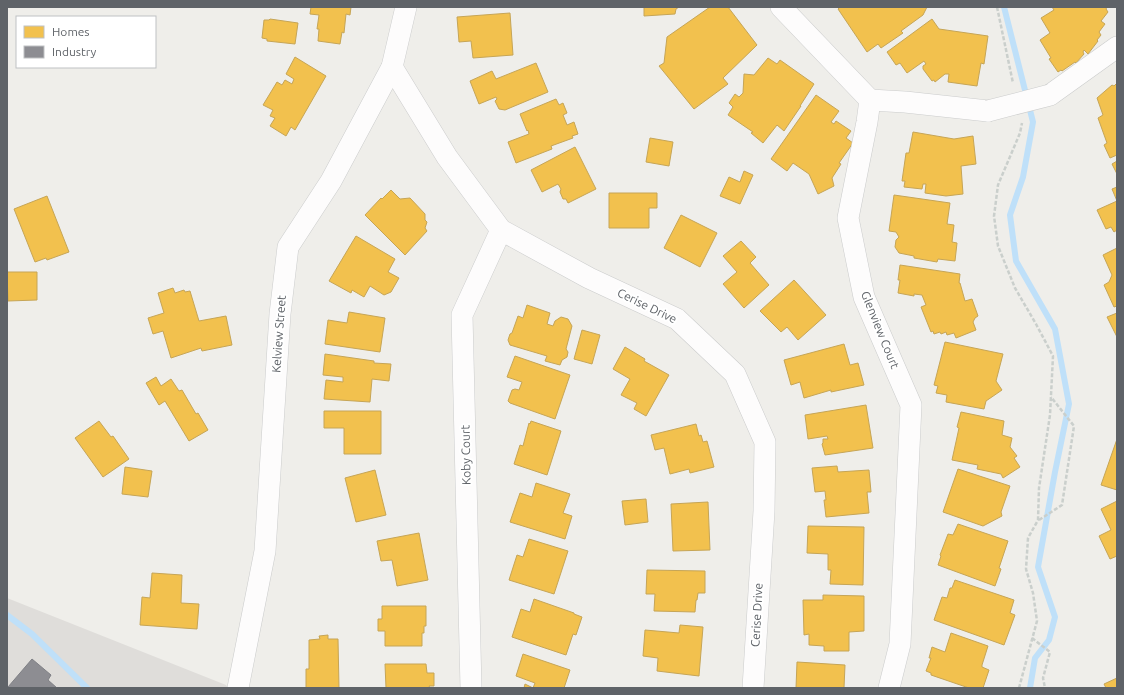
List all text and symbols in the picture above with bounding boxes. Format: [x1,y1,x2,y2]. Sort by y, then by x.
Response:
legend [16,16,156,68]
text: Homes [52,25,90,38]
text: Industry [52,45,97,58]
street label: Cerise Drive [615,286,679,326]
street label: Glenview Court [859,289,902,371]
street label: Kelview Street [269,294,288,373]
street label: Koby Court [458,425,473,485]
street label: Cerise Drive [748,582,765,647]

